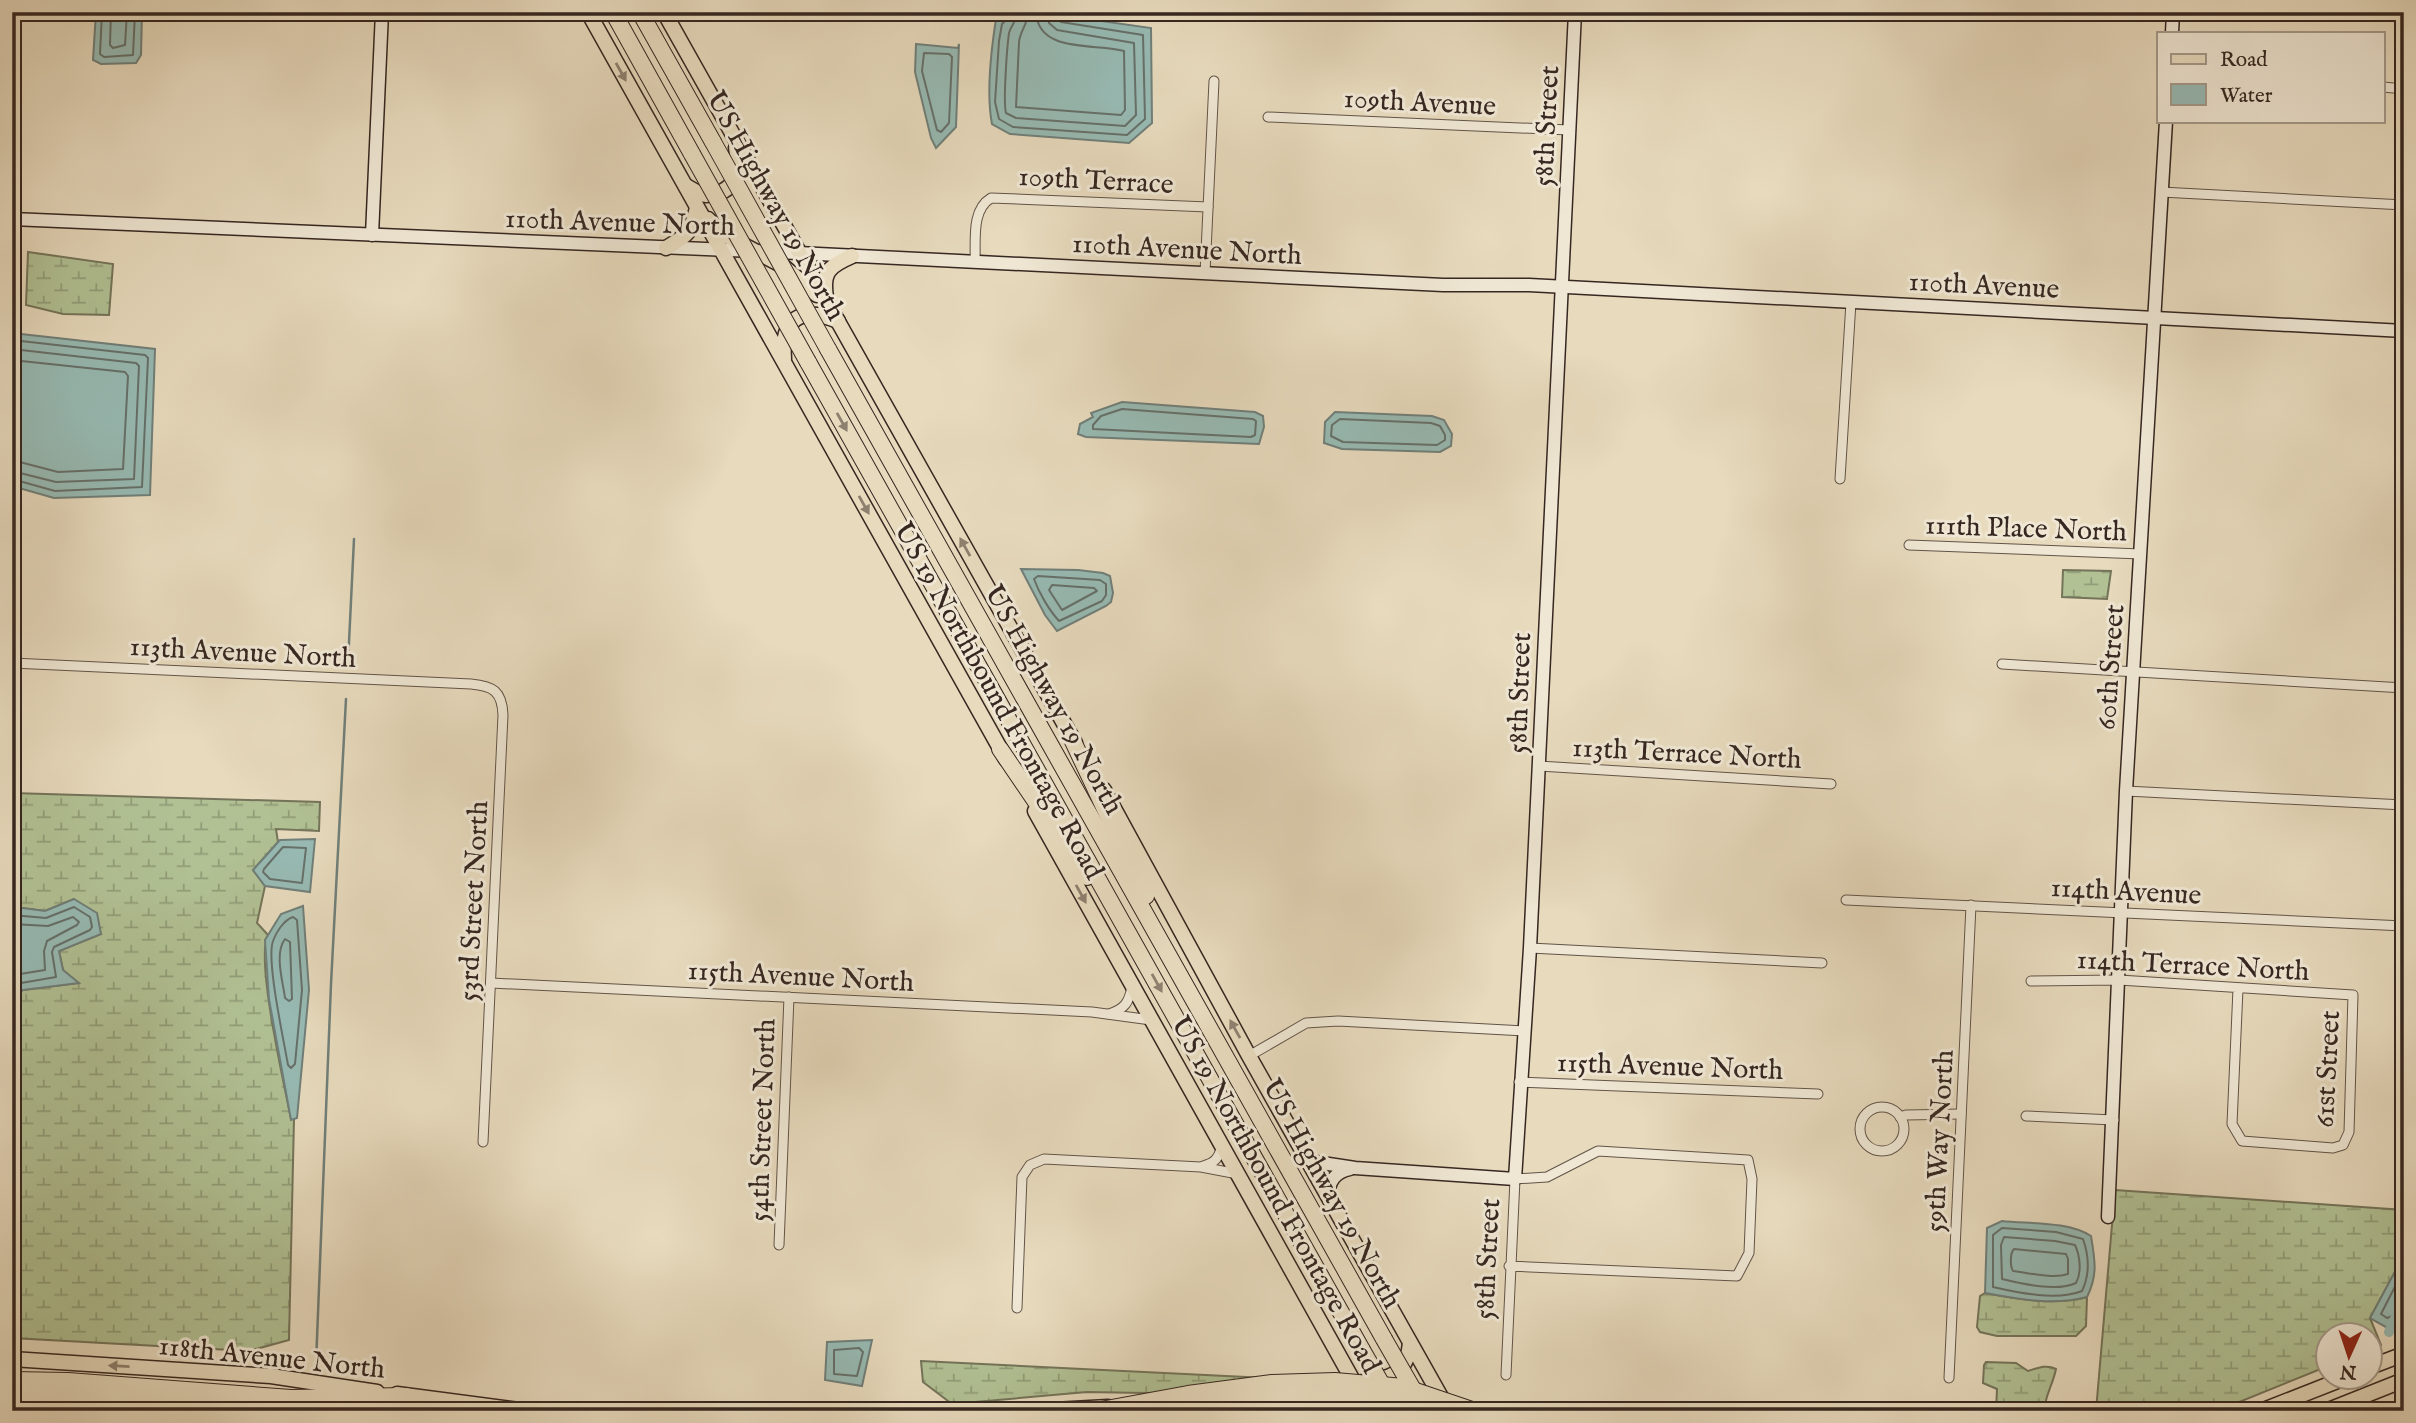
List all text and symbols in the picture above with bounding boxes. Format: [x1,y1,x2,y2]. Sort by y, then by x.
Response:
legend [2157,32,2384,122]
text: Road [2220,47,2268,74]
one-way arrow [615,62,627,81]
street label: 58th Street [1527,64,1568,188]
street label: 109th Avenue [1343,82,1497,125]
text: Water [2220,83,2273,110]
street label: US Highway 19 North [697,85,853,327]
street label: 109th Terrace [1017,160,1174,203]
street label: 110th Avenue North [504,202,736,245]
street label: 110th Avenue North [1071,227,1303,274]
street label: 110th Avenue [1908,265,2060,308]
one-way arrow [836,412,848,432]
one-way arrow [858,496,870,515]
street label: 111th Place North [1924,508,2128,551]
street label: US 19 Northbound Frontage Road [885,516,1111,886]
one-way arrow [959,538,971,557]
street label: US Highway 19 North [975,579,1131,821]
street label: 60th Street [2090,603,2133,731]
street label: 113th Avenue North [129,630,357,677]
street label: 58th Street [1501,631,1540,754]
street label: 113th Terrace North [1571,731,1803,778]
street label: 53rd Street North [452,800,497,1002]
street label: 114th Avenue [2050,871,2202,914]
one-way arrow [1075,885,1087,904]
street label: 114th Terrace North [2076,943,2310,990]
street label: 115th Avenue North [687,954,915,1001]
one-way arrow [1151,974,1163,993]
street label: 61st Street [2308,1009,2349,1129]
street label: US 19 Northbound Frontage Road [1162,1010,1388,1380]
street label: 54th Street North [742,1018,785,1222]
one-way arrow [1229,1019,1241,1039]
street label: 115th Avenue North [1556,1046,1784,1089]
street label: 59th Way North [1918,1049,1963,1233]
street label: US Highway 19 North [1253,1073,1409,1315]
street label: 58th Street [1468,1197,1509,1321]
north arrow [2314,1322,2384,1392]
street label: 118th Avenue North [157,1329,387,1388]
text: N [2339,1359,2358,1383]
one-way arrow [108,1360,130,1371]

